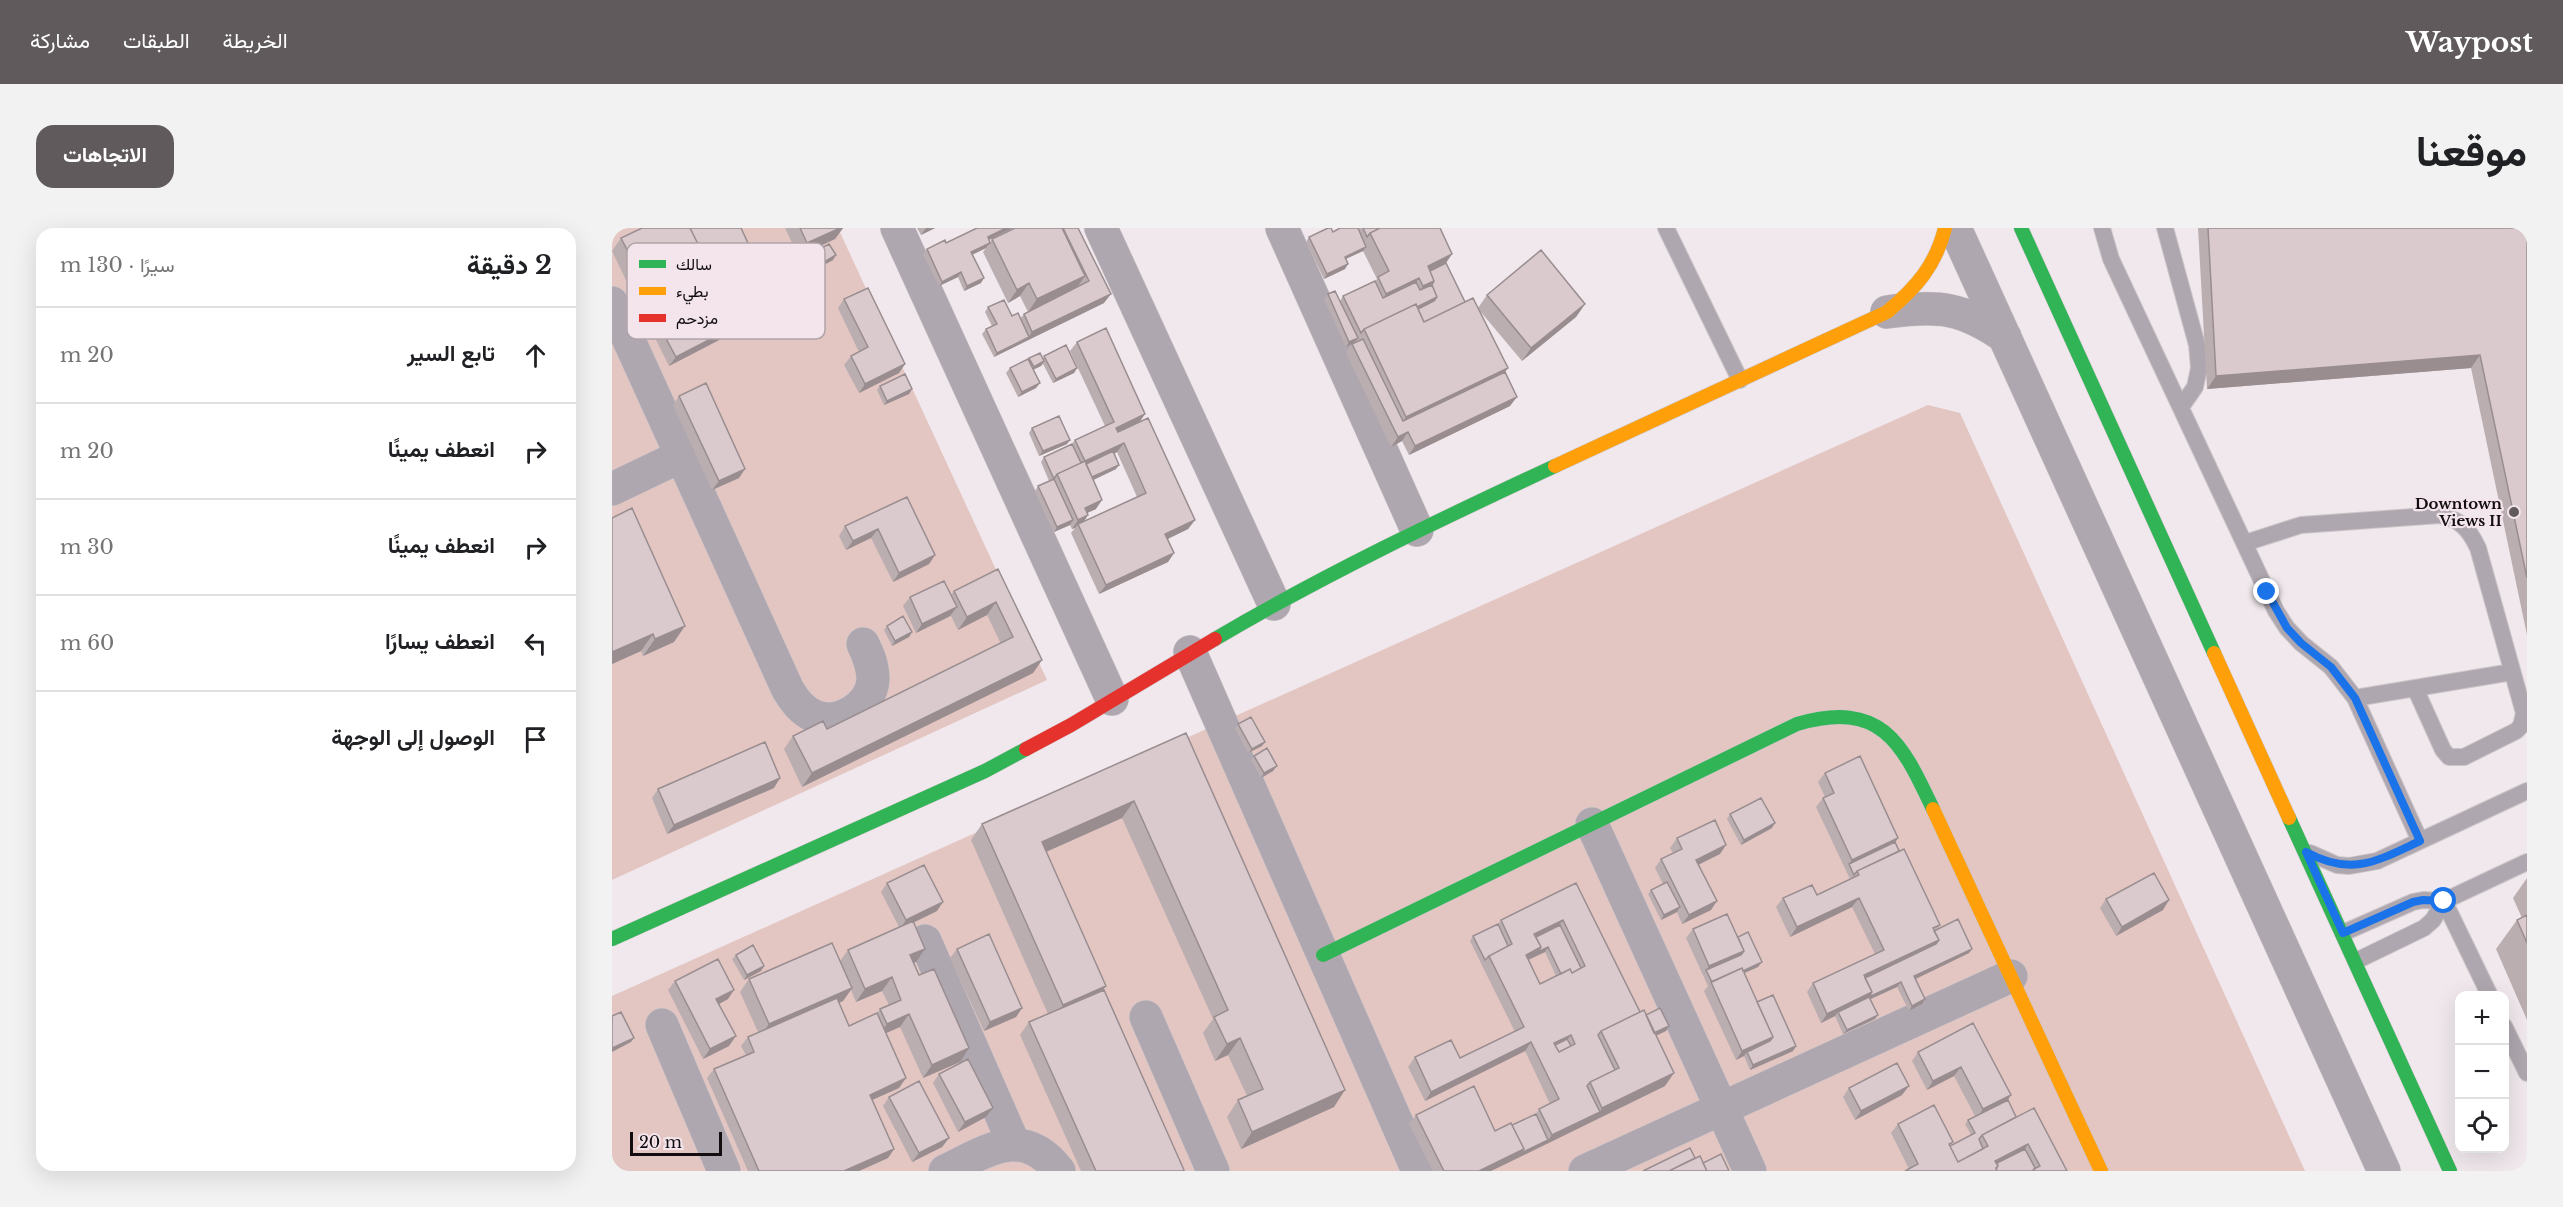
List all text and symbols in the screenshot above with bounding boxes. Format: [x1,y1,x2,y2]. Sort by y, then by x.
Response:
text: Waypost [2406,25,2533,60]
text: مشاركة [30,28,90,54]
text: الطبقات [123,28,190,54]
text: الخريطة [223,28,288,54]
button: الاتجاهات [36,125,174,188]
text: موقعنا [2416,125,2527,177]
legend [627,243,825,339]
text: 2 دقيقة [467,249,552,281]
text: سيرًا · 130 m [60,253,175,277]
text: سالك [676,254,712,274]
text: بطيء [676,281,708,305]
text: مزدحم [676,308,718,329]
icon: ahead [519,339,552,372]
text: تابع السير [407,340,495,367]
text: 20 m [60,343,114,367]
icon: right [519,435,552,468]
text: انعطف يمينًا [388,436,495,463]
text: 20 m [60,439,114,463]
place label: Downtown Views II [2415,494,2502,530]
marker: Downtown Views II [2507,505,2521,519]
icon: right [519,531,552,564]
text: انعطف يمينًا [388,532,495,559]
text: 30 m [60,535,114,559]
route end [2253,578,2279,604]
icon: left [519,627,552,660]
text: انعطف يسارًا [385,628,495,655]
text: 60 m [60,631,114,655]
icon: arrive [519,723,552,756]
text: الوصول إلى الوجهة [331,724,495,751]
route start [2430,887,2456,913]
map controls [2455,991,2509,1153]
button: + [2455,991,2509,1045]
button: − [2455,1045,2509,1099]
button: locate [2455,1099,2509,1153]
scale bar [630,1129,722,1156]
text: 20 m [639,1132,682,1152]

